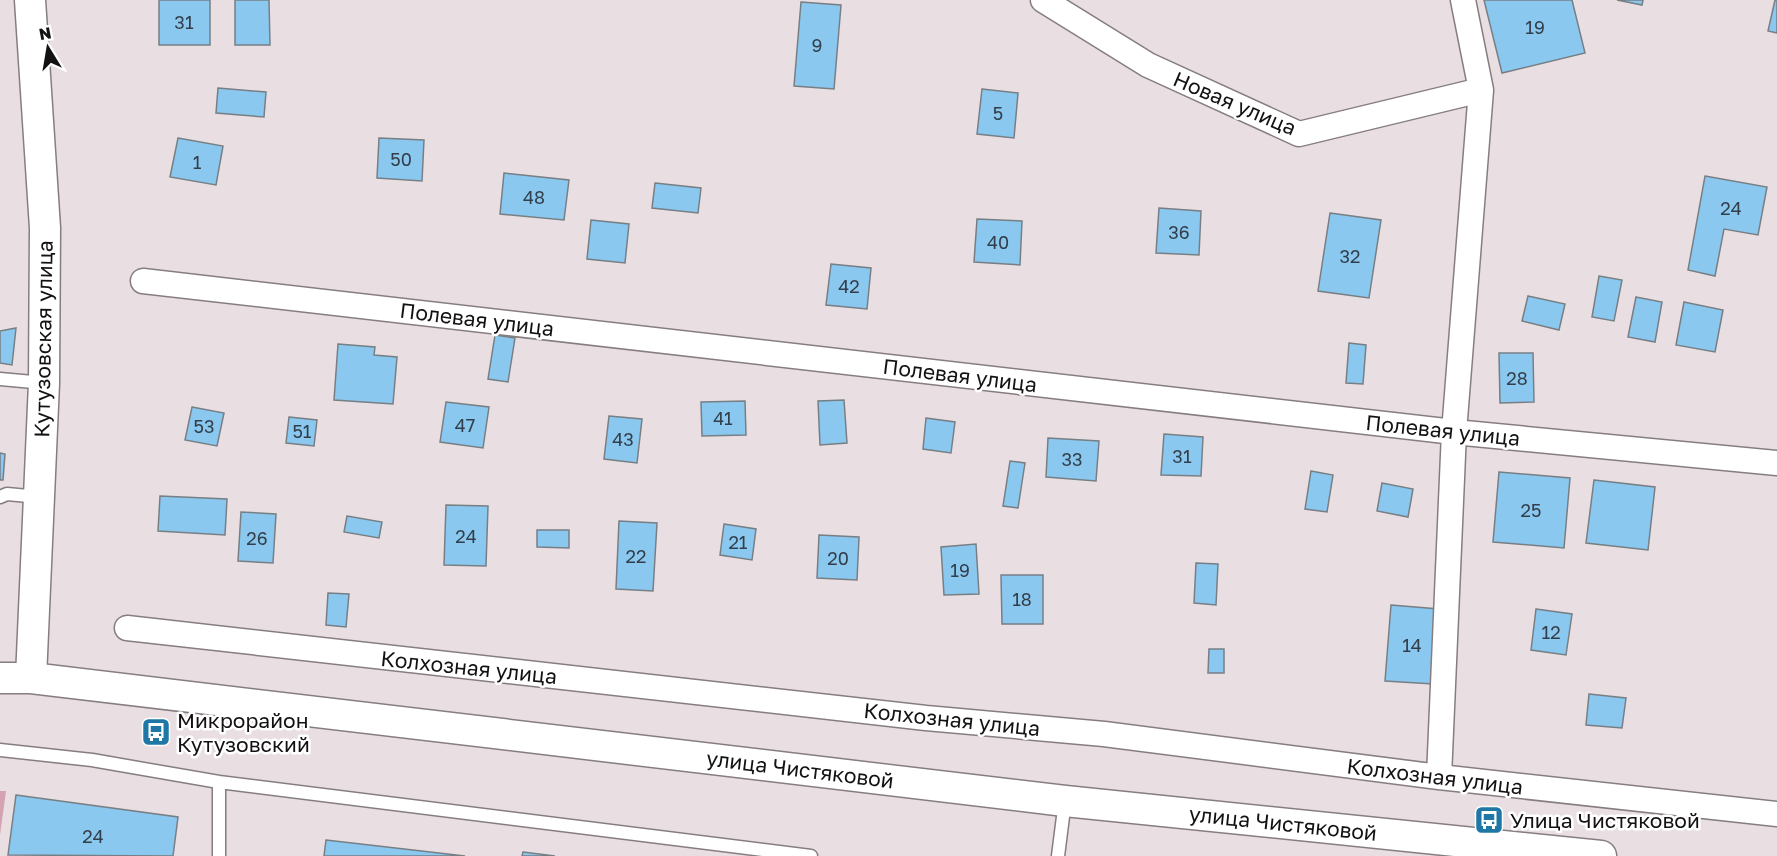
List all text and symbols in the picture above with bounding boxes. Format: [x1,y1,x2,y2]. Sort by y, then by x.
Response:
house number: 31 [174,11,194,33]
house number: 19 [1525,16,1545,38]
north arrow [18,18,78,78]
text: N [37,22,53,44]
house number: 9 [812,34,822,56]
street label: Новая улица [1170,65,1300,141]
house number: 5 [993,102,1003,124]
house number: 50 [390,148,412,170]
house number: 1 [193,151,202,173]
house number: 48 [523,186,545,208]
house number: 24 [1720,197,1742,219]
house number: 36 [1168,221,1190,243]
house number: 40 [987,231,1009,253]
street label: Кутузовская улица [28,240,58,438]
house number: 32 [1340,245,1360,267]
house number: 42 [838,275,860,297]
street label: Полевая улица [398,297,556,341]
street label: Полевая улица [881,353,1039,397]
house number: 28 [1506,367,1528,389]
house number: 41 [713,407,733,429]
street label: Полевая улица [1365,409,1521,451]
house number: 47 [455,414,475,436]
house number: 53 [194,415,214,437]
house number: 51 [292,420,312,442]
house number: 43 [612,428,634,450]
house number: 31 [1172,445,1192,467]
house number: 33 [1061,448,1083,470]
house number: 25 [1521,499,1541,521]
house number: 24 [455,525,477,547]
house number: 26 [246,527,268,549]
house number: 21 [728,531,748,553]
house number: 22 [626,545,646,567]
house number: 20 [827,547,849,569]
house number: 19 [950,559,970,581]
house number: 18 [1012,588,1032,610]
house number: 12 [1541,621,1561,643]
house number: 14 [1402,634,1422,656]
street label: Колхозная улица [380,645,558,689]
street label: Колхозная улица [863,697,1041,741]
place label: Микрорайон Кутузовский [177,707,310,757]
bus stop icon: Микрорайон Кутузовский [140,716,172,748]
street label: улица Чистяковой [705,745,895,793]
street label: Колхозная улица [1346,752,1524,800]
street label: улица Чистяковой [1188,800,1378,846]
bus stop icon: Улица Чистяковой [1473,804,1505,836]
place label: Улица Чистяковой [1510,807,1700,833]
house number: 24 [82,825,104,847]

